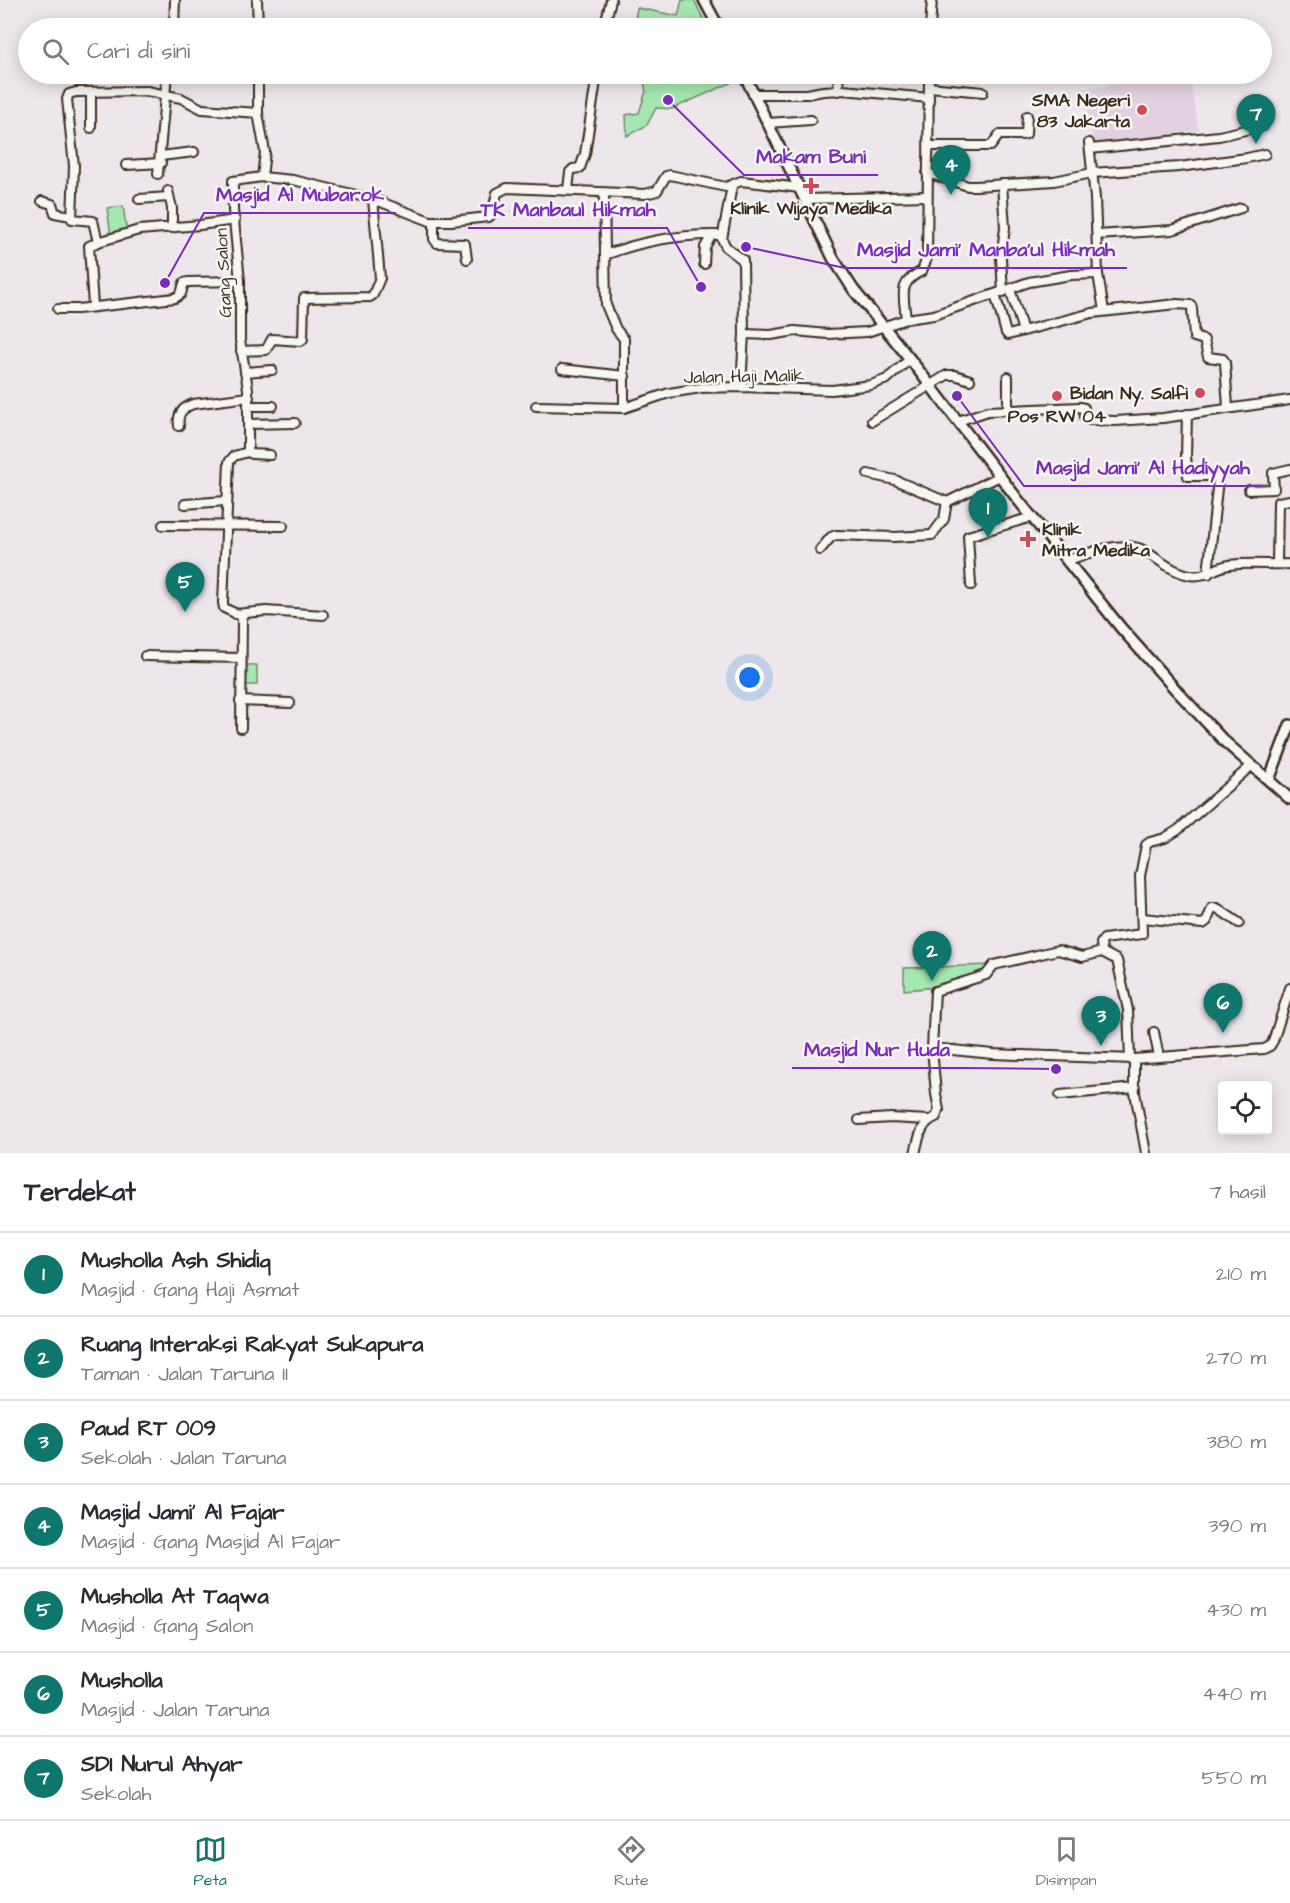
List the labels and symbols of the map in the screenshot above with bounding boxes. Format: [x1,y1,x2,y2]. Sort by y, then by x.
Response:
place label: SMA Negeri 83 Jakarta [1031,88,1131,134]
pin: 7 [1236,94,1276,144]
marker: SMA Negeri 83 Jakarta [1135,103,1149,117]
callout: Makam Buni [744,137,878,175]
text: Makam Buni [756,143,867,171]
pin: 4 [932,146,970,195]
callout: Masjid Al Mubarok [204,175,396,213]
marker: Klinik Wijaya Medika [802,177,820,195]
text: Masjid Al Mubarok [216,181,385,209]
callout: TK Manbaul Hikmah [468,190,667,228]
text: TK Manbaul Hikmah [479,196,657,224]
place label: Klinik Wijaya Medika [730,196,893,222]
street label: Gang Salon [209,227,239,318]
callout: Masjid Jami' Manba'ul Hikmah [845,230,1127,268]
text: Masjid Jami' Manba'ul Hikmah [857,236,1116,264]
street label: Jalan Haji Malik [683,363,805,390]
place label: Bidan Ny. Salfi [1070,381,1188,407]
marker: Bidan Ny. Salfi [1193,386,1207,400]
marker: Pos RW 04 [1050,389,1064,403]
place label: Pos RW 04 [1008,404,1107,429]
callout: Masjid Jami' Al Hadiyyah [1024,448,1262,486]
text: Masjid Jami' Al Hadiyyah [1036,454,1251,483]
pin: 1 [968,488,1008,538]
place label: Klinik Mitra Medika [1042,517,1151,563]
marker: Klinik Mitra Medika [1019,530,1037,548]
pin: 5 [166,562,204,612]
your location [735,663,764,692]
pin: 2 [912,932,952,981]
pin: 6 [1204,984,1242,1033]
pin: 3 [1082,996,1120,1046]
callout: Masjid Nur Huda [792,1030,962,1068]
text: Masjid Nur Huda [804,1036,951,1064]

